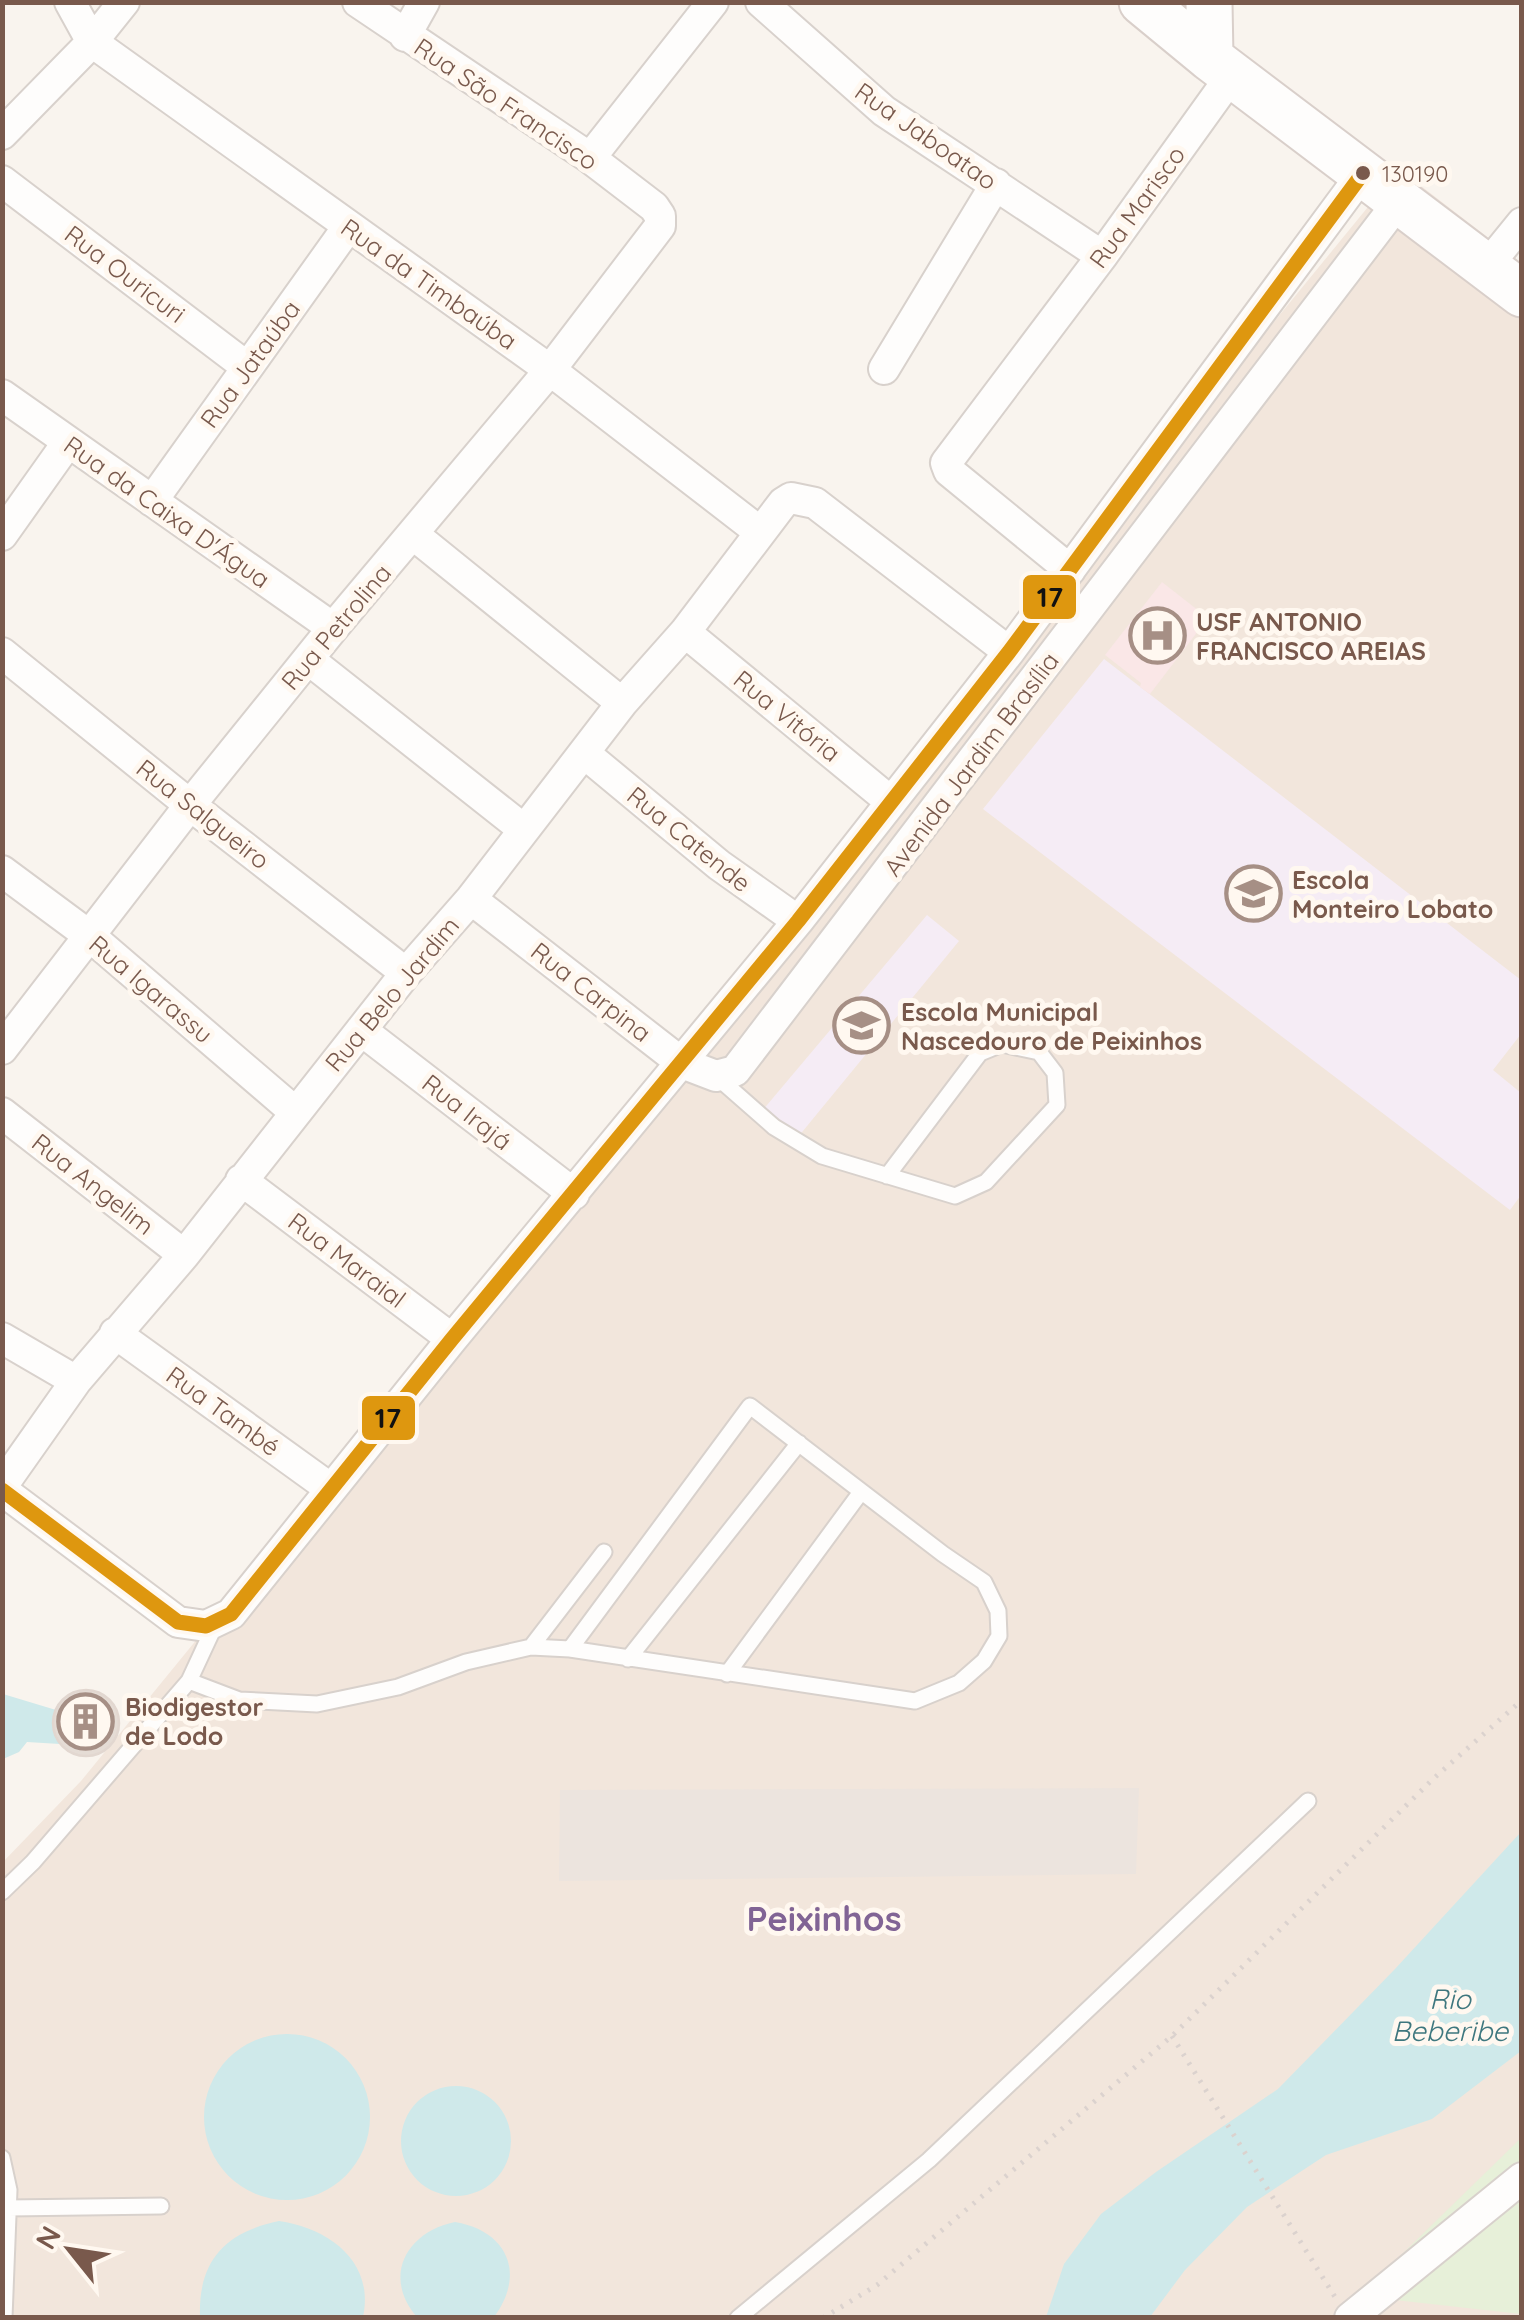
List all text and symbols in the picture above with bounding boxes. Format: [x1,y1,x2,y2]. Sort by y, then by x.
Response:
street label: Rua São Francisco [409,31,604,176]
street label: Rua Jaboatao [849,75,1003,196]
street label: Rua Marisco [1082,140,1191,274]
place label: 130190 [1382,160,1448,188]
marker: 130190 [1353,163,1373,183]
street label: Rua da Timbaúba [335,211,523,356]
street label: Rua Ouricuri [59,218,192,329]
street label: Rua Jataúba [193,294,306,434]
street label: Rua da Caixa D'Água [58,429,276,594]
street label: Rua Petrolina [274,557,397,696]
line badge: 17 [1021,573,1078,621]
text: 17 [1037,579,1063,614]
hospital icon: USF ANTONIO FRANCISCO AREIAS [1127,606,1187,666]
place label: USF ANTONIO FRANCISCO AREIAS [1196,606,1426,666]
street label: Avenida Jardim Brasília [876,646,1065,882]
street label: Rua Vitória [728,663,847,768]
street label: Rua Salgueiro [130,752,276,875]
street label: Rua Catende [621,779,758,898]
school or university icon: Escola Monteiro Lobato [1223,864,1283,924]
place label: Escola Monteiro Lobato [1292,864,1493,924]
street label: Rua Belo Jardim [318,910,465,1077]
street label: Rua Igarassu [83,928,219,1049]
street label: Rua Carpina [525,935,658,1048]
school or university icon: Escola Municipal Nascedouro de Peixinhos [832,996,892,1056]
place label: Escola Municipal Nascedouro de Peixinhos [901,996,1202,1056]
street label: Rua Irajá [416,1067,518,1156]
street label: Rua Angelim [26,1126,161,1241]
street label: Rua Maraial [282,1205,412,1314]
street label: Rua També [161,1359,286,1462]
line badge: 17 [360,1394,417,1442]
text: 17 [375,1400,401,1435]
building icon: Biodigestor de Lodo [56,1691,116,1751]
place label: Biodigestor de Lodo [125,1691,263,1751]
district label: Peixinhos [746,1896,902,1940]
water label: Rio Beberibe [1392,1981,1509,2048]
north arrow [20,2200,120,2300]
text: N [28,2220,68,2255]

